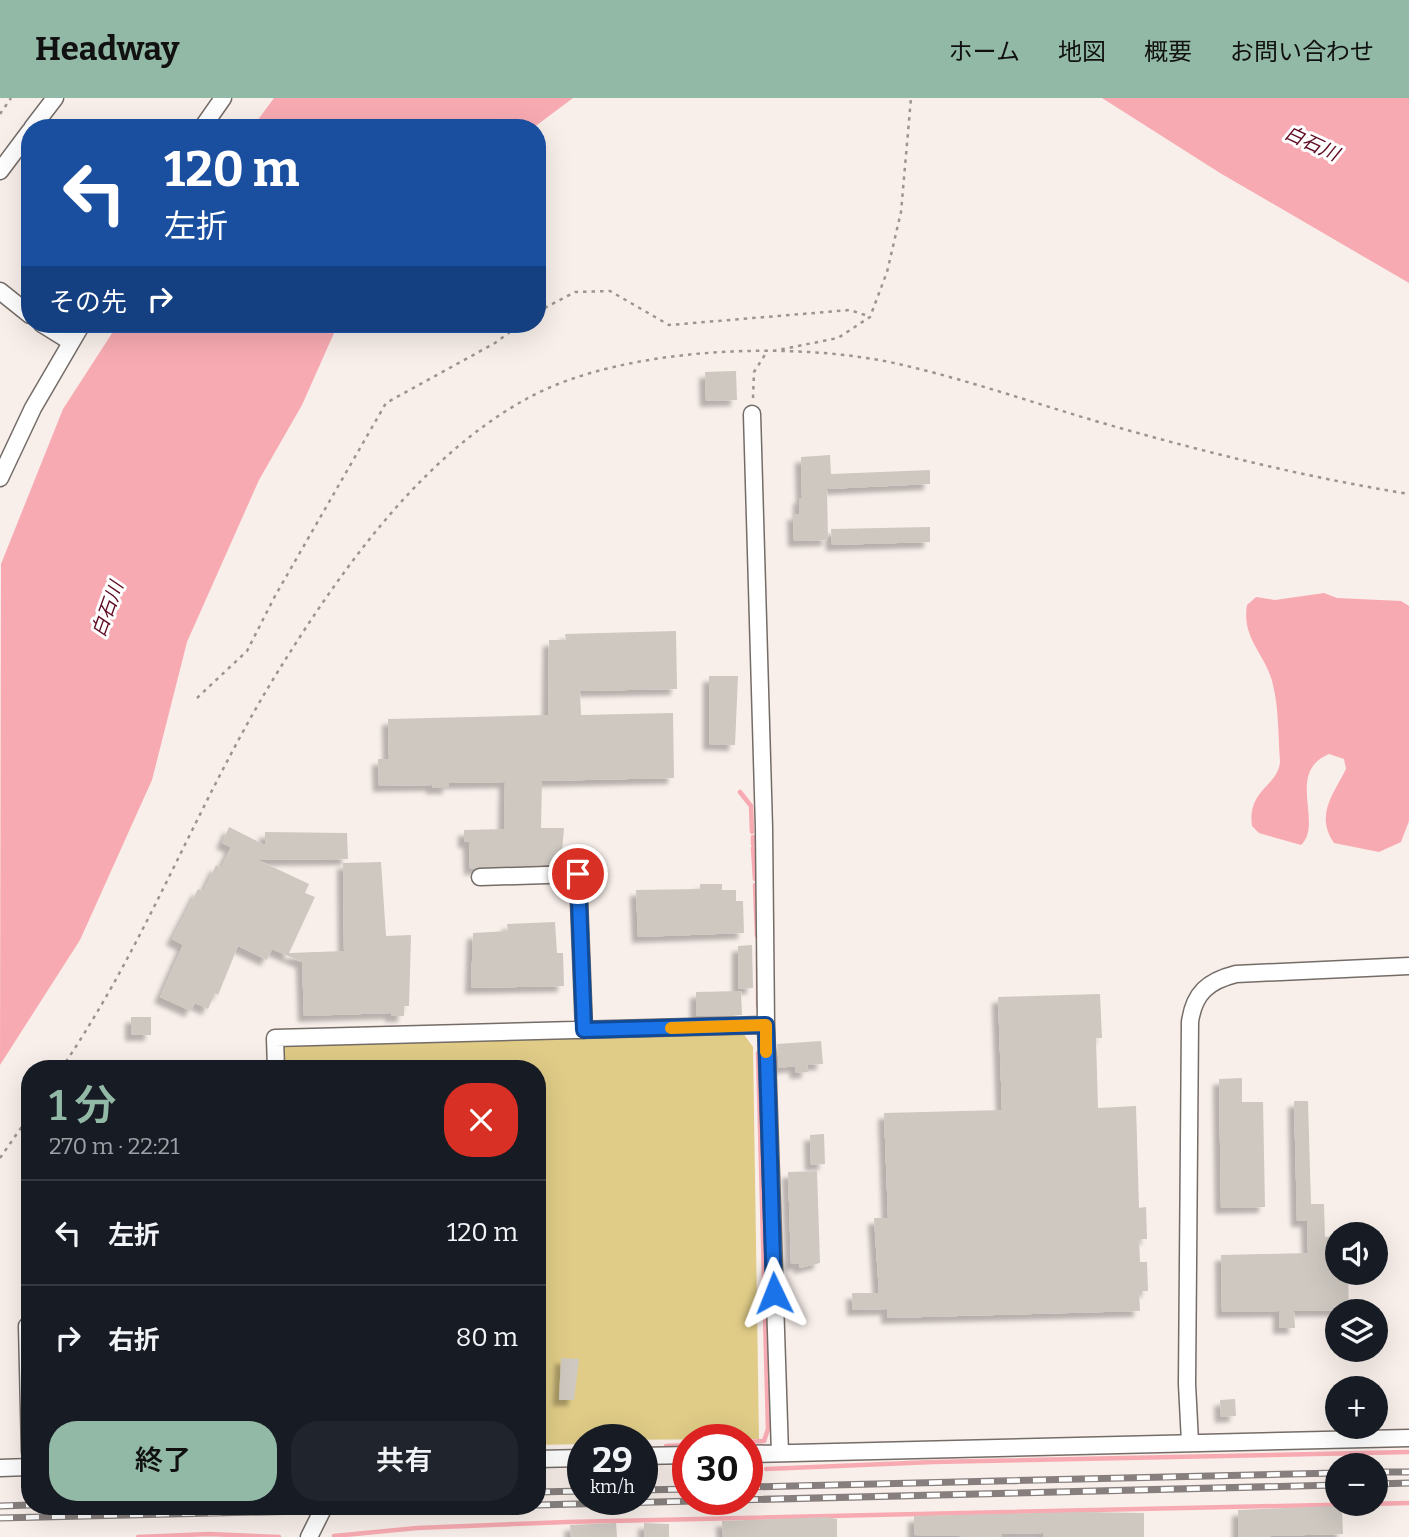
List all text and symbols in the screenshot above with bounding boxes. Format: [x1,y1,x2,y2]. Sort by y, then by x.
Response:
text: Headway [35,29,179,69]
text: ホーム [949,38,1020,66]
text: 地図 [1058,38,1106,66]
text: 概要 [1144,38,1192,66]
text: お問い合わせ [1230,38,1374,66]
water label: 白石川 [1281,121,1344,167]
text: 120 m [164,140,299,199]
icon: left [49,147,140,238]
text: 左折 [164,207,228,245]
icon: right [141,280,179,318]
text: その先 [49,287,127,318]
water label: 白石川 [87,577,129,640]
pin [548,844,608,904]
icon: arrive [559,855,597,893]
text: 1 分 [49,1081,117,1131]
button: close [444,1083,518,1157]
text: 270 m · 22:21 [49,1132,179,1160]
icon: left [49,1214,87,1252]
text: 120 m [447,1217,518,1248]
text: 左折 [108,1220,160,1251]
map controls [1325,1222,1388,1516]
button: sound [1325,1222,1388,1285]
position arrow [737,1256,811,1330]
button: layers [1325,1299,1388,1362]
icon: right [49,1319,87,1357]
text: 80 m [456,1322,518,1353]
text: 右折 [108,1325,160,1356]
button: + [1325,1376,1388,1439]
button: 終了 [49,1421,277,1501]
button: 共有 [291,1421,518,1501]
speed limit sign: 30 [672,1424,763,1515]
text: 29 [592,1439,633,1481]
button: − [1325,1453,1388,1516]
text: km/h [590,1476,635,1498]

